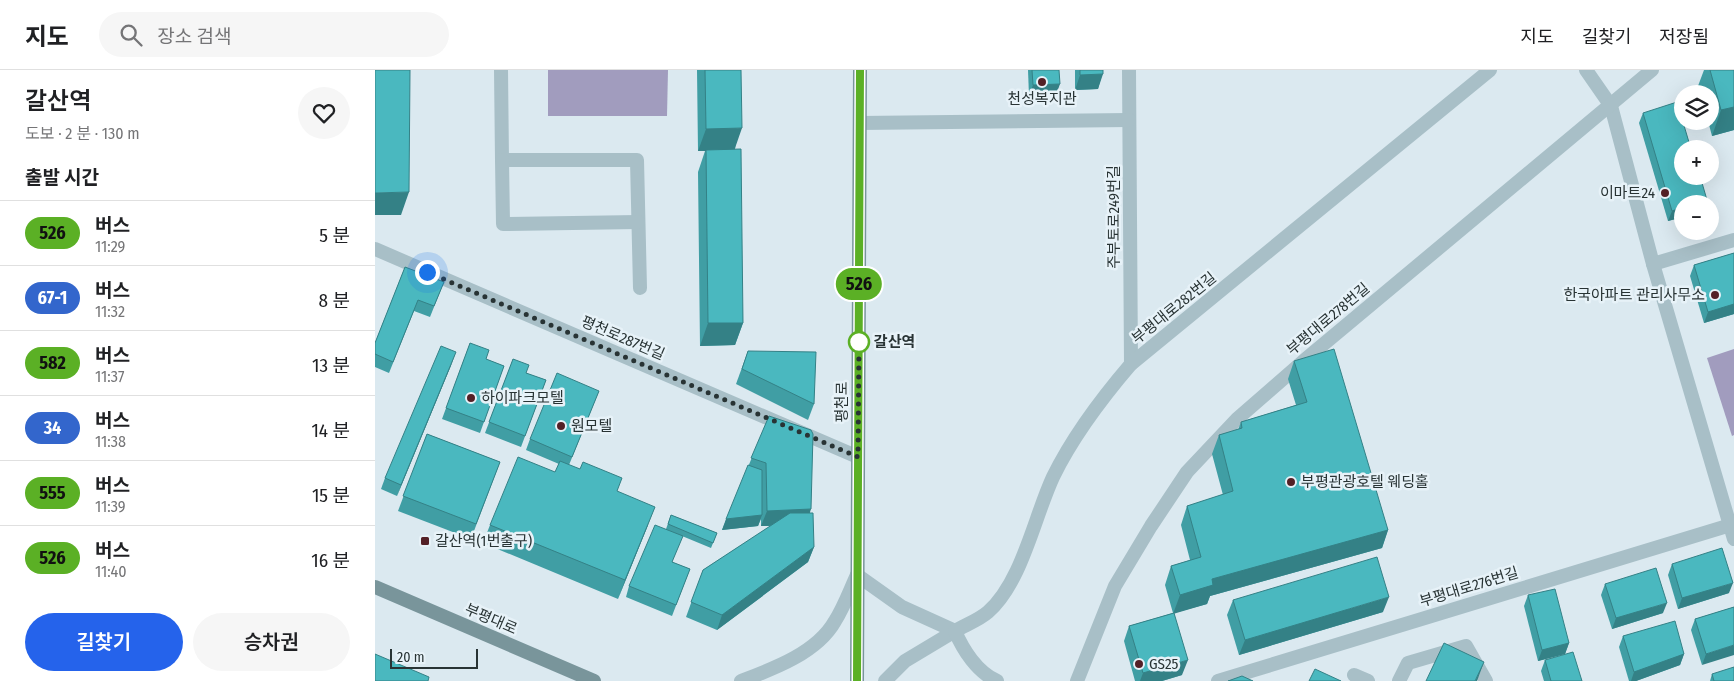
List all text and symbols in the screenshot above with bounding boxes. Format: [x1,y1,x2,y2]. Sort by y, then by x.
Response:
search box [99,12,449,57]
icon: search [117,21,145,49]
text: 지도 [25,23,69,51]
text: 장소 검색 [157,25,232,48]
text: 지도 [1521,26,1554,48]
text: 길찾기 [1582,26,1631,48]
text: 저장됨 [1659,26,1709,48]
marker: 천성복지관 [1036,76,1048,88]
map controls [1674,85,1719,240]
button: layers [1674,85,1719,130]
text: 갈산역 [25,87,91,115]
button: heart [298,87,350,139]
place label: 천성복지관 [1007,90,1077,108]
text: 도보 · 2 분 · 130 m [25,124,140,143]
button: + [1674,140,1719,185]
street label: 주부토로249번길 [1105,165,1123,269]
text: 출발 시간 [25,166,99,189]
place label: 이마트24 [1600,184,1655,202]
marker: 이마트24 [1659,187,1671,199]
button: − [1674,195,1719,240]
text: 버스 [95,214,130,237]
text: 526 [39,222,66,244]
text: 5 분 [319,224,350,247]
text: 11:29 [95,237,125,256]
your location [415,260,440,285]
line badge: 526 [830,268,888,300]
street label: 부평대로282번길 [1128,268,1220,348]
text: 526 [846,273,872,295]
text: 버스 [95,279,130,302]
street label: 부평대로278번길 [1283,279,1373,359]
place label: 한국아파트 관리사무소 [1563,286,1705,304]
text: 67-1 [38,287,67,309]
text: 8 분 [319,289,350,312]
marker: 한국아파트 관리사무소 [1709,289,1721,301]
text: 11:32 [95,302,125,321]
street label: 평천로287번길 [579,312,667,364]
marker: 갈산역 [848,331,870,353]
place label: 갈산역 [874,333,915,351]
text: 버스 [95,344,130,367]
text: 582 [39,352,66,374]
text: 13 분 [312,354,350,377]
text: 11:37 [95,367,124,386]
street label: 평천로 [833,381,851,423]
place label: 하이파크모텔 [481,389,564,407]
marker: 하이파크모텔 [465,392,477,404]
text: 버스 [95,409,130,432]
text: 34 [44,417,61,439]
place label: 원모텔 [571,417,612,435]
text: 14 분 [311,419,350,442]
marker: 원모텔 [555,420,567,432]
text: 11:38 [95,432,126,451]
place label: 부평관광호텔 웨딩홀 [1301,473,1429,491]
text: 버스 [95,474,130,497]
marker: 부평관광호텔 웨딩홀 [1285,476,1297,488]
text: 555 [39,482,66,504]
text: 15 분 [312,484,350,507]
text: 11:39 [95,497,126,516]
place label: 갈산역(1번출구) [435,532,532,550]
marker: 갈산역(1번출구) [419,535,431,547]
text: 버스 [95,539,130,562]
text: 526 [39,547,66,569]
text: 16 분 [311,549,350,572]
text: 11:40 [95,562,127,581]
street label: 부평대로276번길 [1417,563,1521,611]
street label: 부평대로 [462,600,520,638]
button: 길찾기 [25,613,183,671]
button: 승차권 [193,613,350,671]
scale bar [390,646,477,669]
text: 20 m [397,649,425,666]
place label: GS25 [1149,655,1179,673]
marker: GS25 [1133,658,1145,670]

